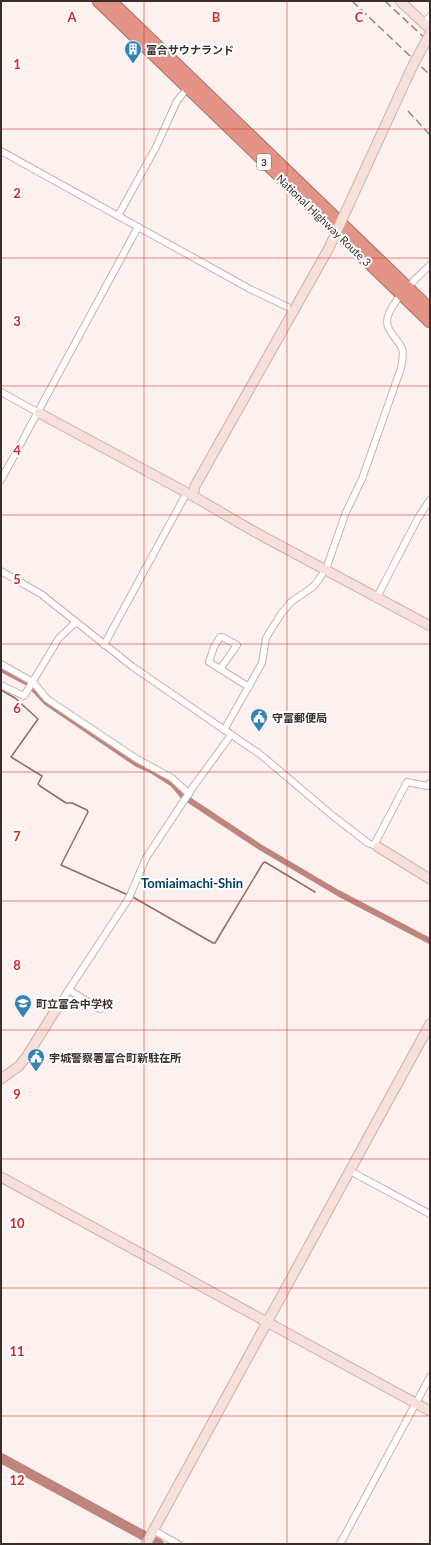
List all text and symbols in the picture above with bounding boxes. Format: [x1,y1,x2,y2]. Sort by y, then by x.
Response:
text: A [66,9,77,25]
text: B [212,9,221,25]
text: C [355,9,364,25]
building icon: 富合サウナランド [123,39,143,64]
place label: 富合サウナランド [146,43,234,56]
text: 1 [13,56,21,72]
road number: 3 [257,154,271,170]
street label: National Highway Route 3 [274,171,374,269]
text: 2 [13,185,21,201]
text: 3 [13,313,21,329]
text: 4 [13,442,21,458]
text: 5 [13,571,21,587]
text: 6 [13,700,21,716]
public building icon: 守富郵便局 [249,707,269,732]
place label: 守富郵便局 [272,711,327,724]
text: 7 [13,828,21,844]
district label: Tomiaimachi-Shin [141,875,243,891]
text: 8 [13,957,21,973]
school or university icon: 町立富合中学校 [13,993,33,1018]
place label: 町立富合中学校 [36,997,113,1010]
public building icon: 宇城警察署富合町新駐在所 [26,1047,46,1072]
place label: 宇城警察署富合町新駐在所 [49,1051,181,1064]
text: 9 [13,1086,21,1102]
text: 10 [9,1215,25,1231]
text: 11 [9,1343,25,1359]
text: 12 [9,1472,25,1488]

